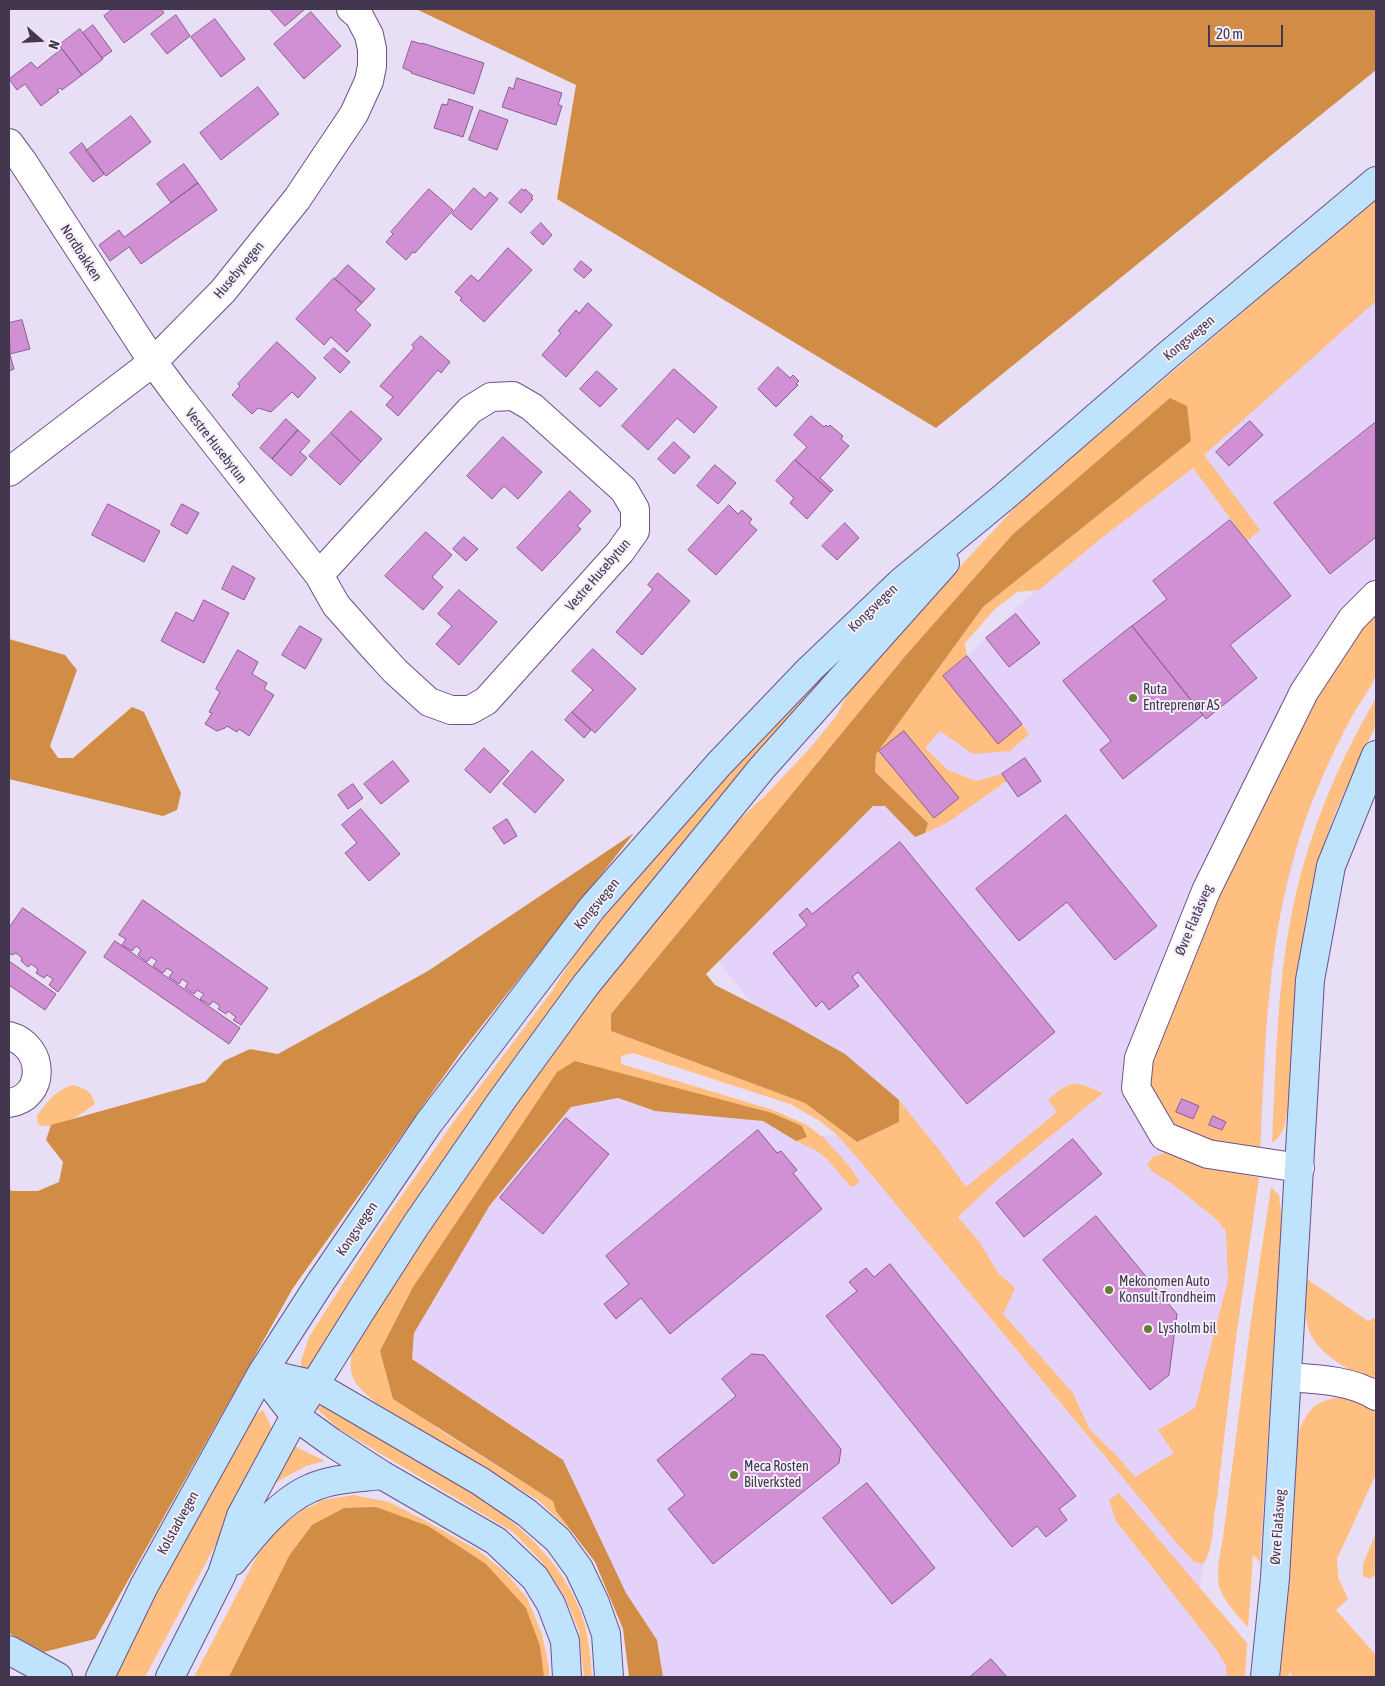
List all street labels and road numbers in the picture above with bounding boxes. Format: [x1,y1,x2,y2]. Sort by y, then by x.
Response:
street label: Nordbakken [57,222,105,284]
street label: Husebyvegen [210,238,268,302]
street label: Kongsvegen [1160,312,1218,364]
street label: Vestre Husebytun [182,405,250,487]
street label: Vestre Husebytun [562,535,634,615]
street label: Kongsvegen [845,580,901,636]
street label: Kongsvegen [571,875,623,933]
street label: Øvre Flatåsveg [1171,882,1217,958]
street label: Kongsvegen [333,1199,381,1259]
street label: Kolstadvegen [154,1488,202,1558]
street label: Øvre Flatåsveg [1267,1489,1289,1565]

